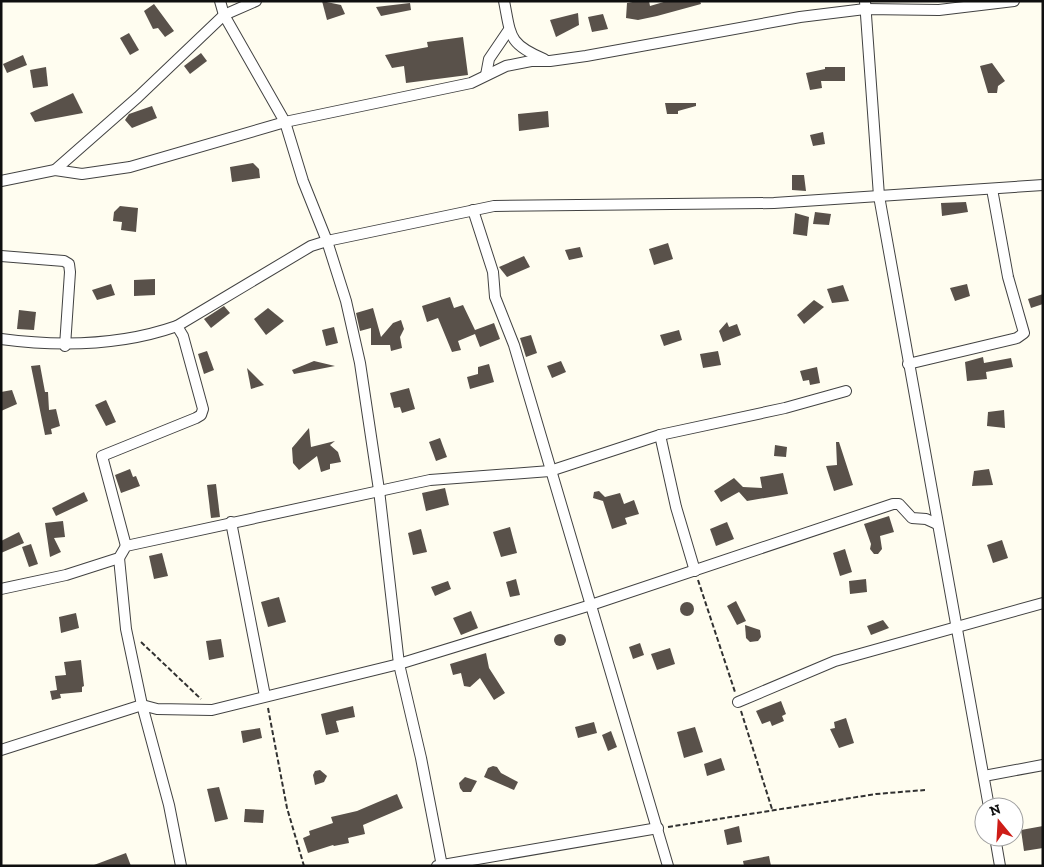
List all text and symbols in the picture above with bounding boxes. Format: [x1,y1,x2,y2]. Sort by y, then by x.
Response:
north arrow [974,797,1024,847]
text: N [987,800,1003,820]

